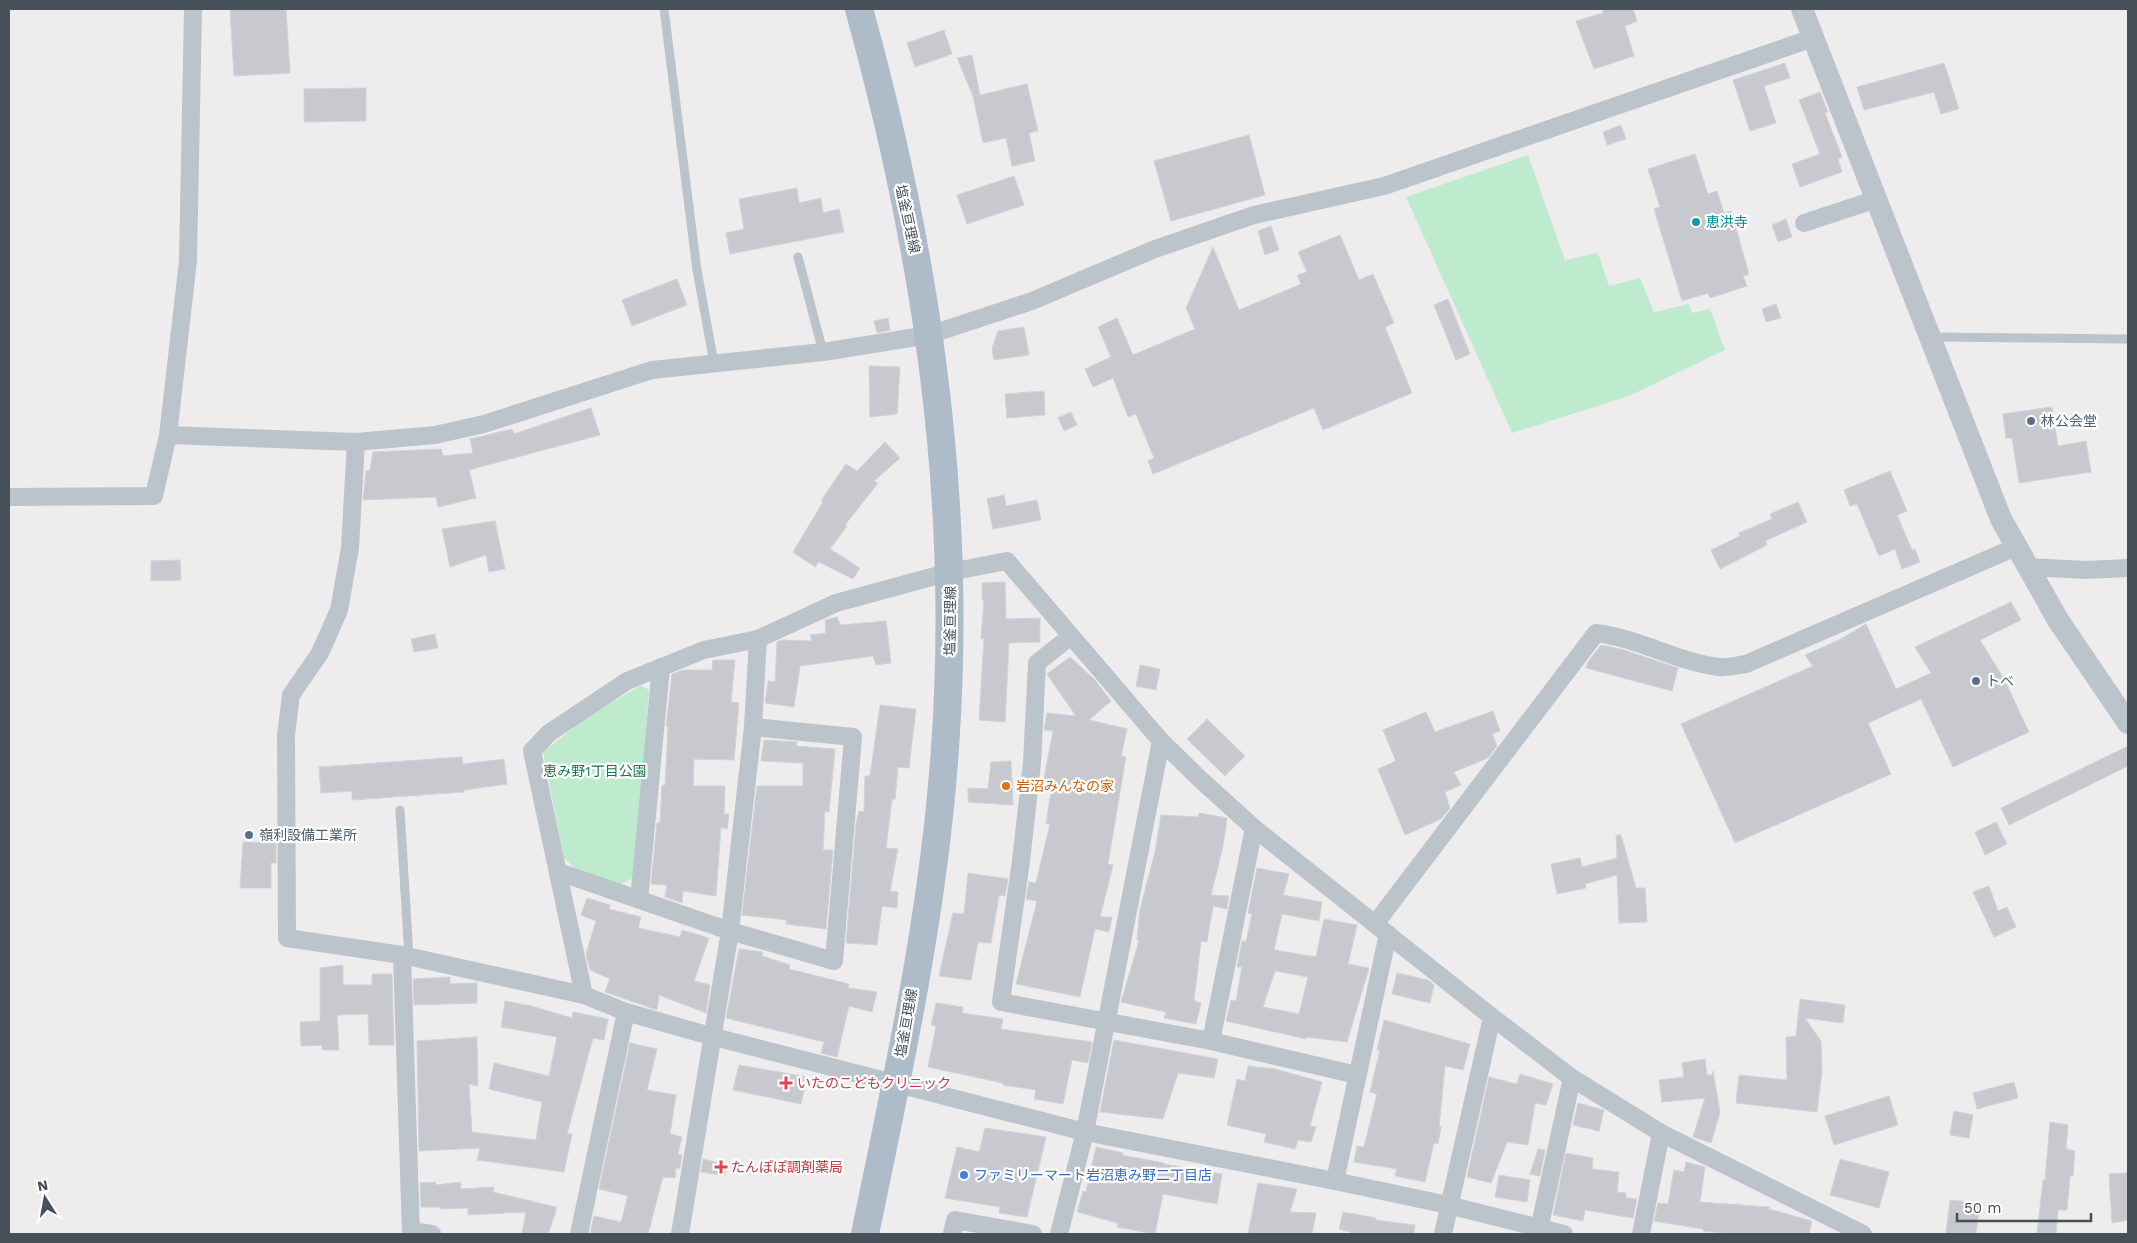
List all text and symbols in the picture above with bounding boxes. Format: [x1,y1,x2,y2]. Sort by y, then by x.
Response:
street label: 塩釜亘理線 [893,183,923,255]
place label: 恵洪寺 [1706,214,1748,230]
marker: 恵洪寺 [1690,216,1702,228]
place label: 林公会堂 [2041,413,2097,429]
marker: 林公会堂 [2025,415,2037,427]
street label: 塩釜亘理線 [941,586,959,656]
place label: トベ [1986,673,2014,689]
marker: トベ [1970,675,1982,687]
park label: 恵み野1丁目公園 [543,763,647,779]
place label: 岩沼みんなの家 [1016,778,1114,794]
marker: 岩沼みんなの家 [1000,780,1012,792]
place label: 嶺利設備工業所 [259,827,357,843]
marker: 嶺利設備工業所 [243,829,255,841]
street label: 塩釜亘理線 [892,987,920,1059]
place label: いたのこどもクリニック [797,1075,951,1091]
marker: いたのこどもクリニック [779,1076,793,1090]
place label: たんぽぽ調剤薬局 [731,1159,843,1175]
marker: たんぽぽ調剤薬局 [715,1161,727,1173]
place label: ファミリーマート岩沼恵み野二丁目店 [974,1167,1212,1183]
marker: ファミリーマート岩沼恵み野二丁目店 [958,1169,970,1181]
north arrow [20,1173,70,1223]
text: N [36,1176,49,1194]
scale bar [1957,1190,2091,1222]
text: 50 m [1964,1199,2001,1217]

